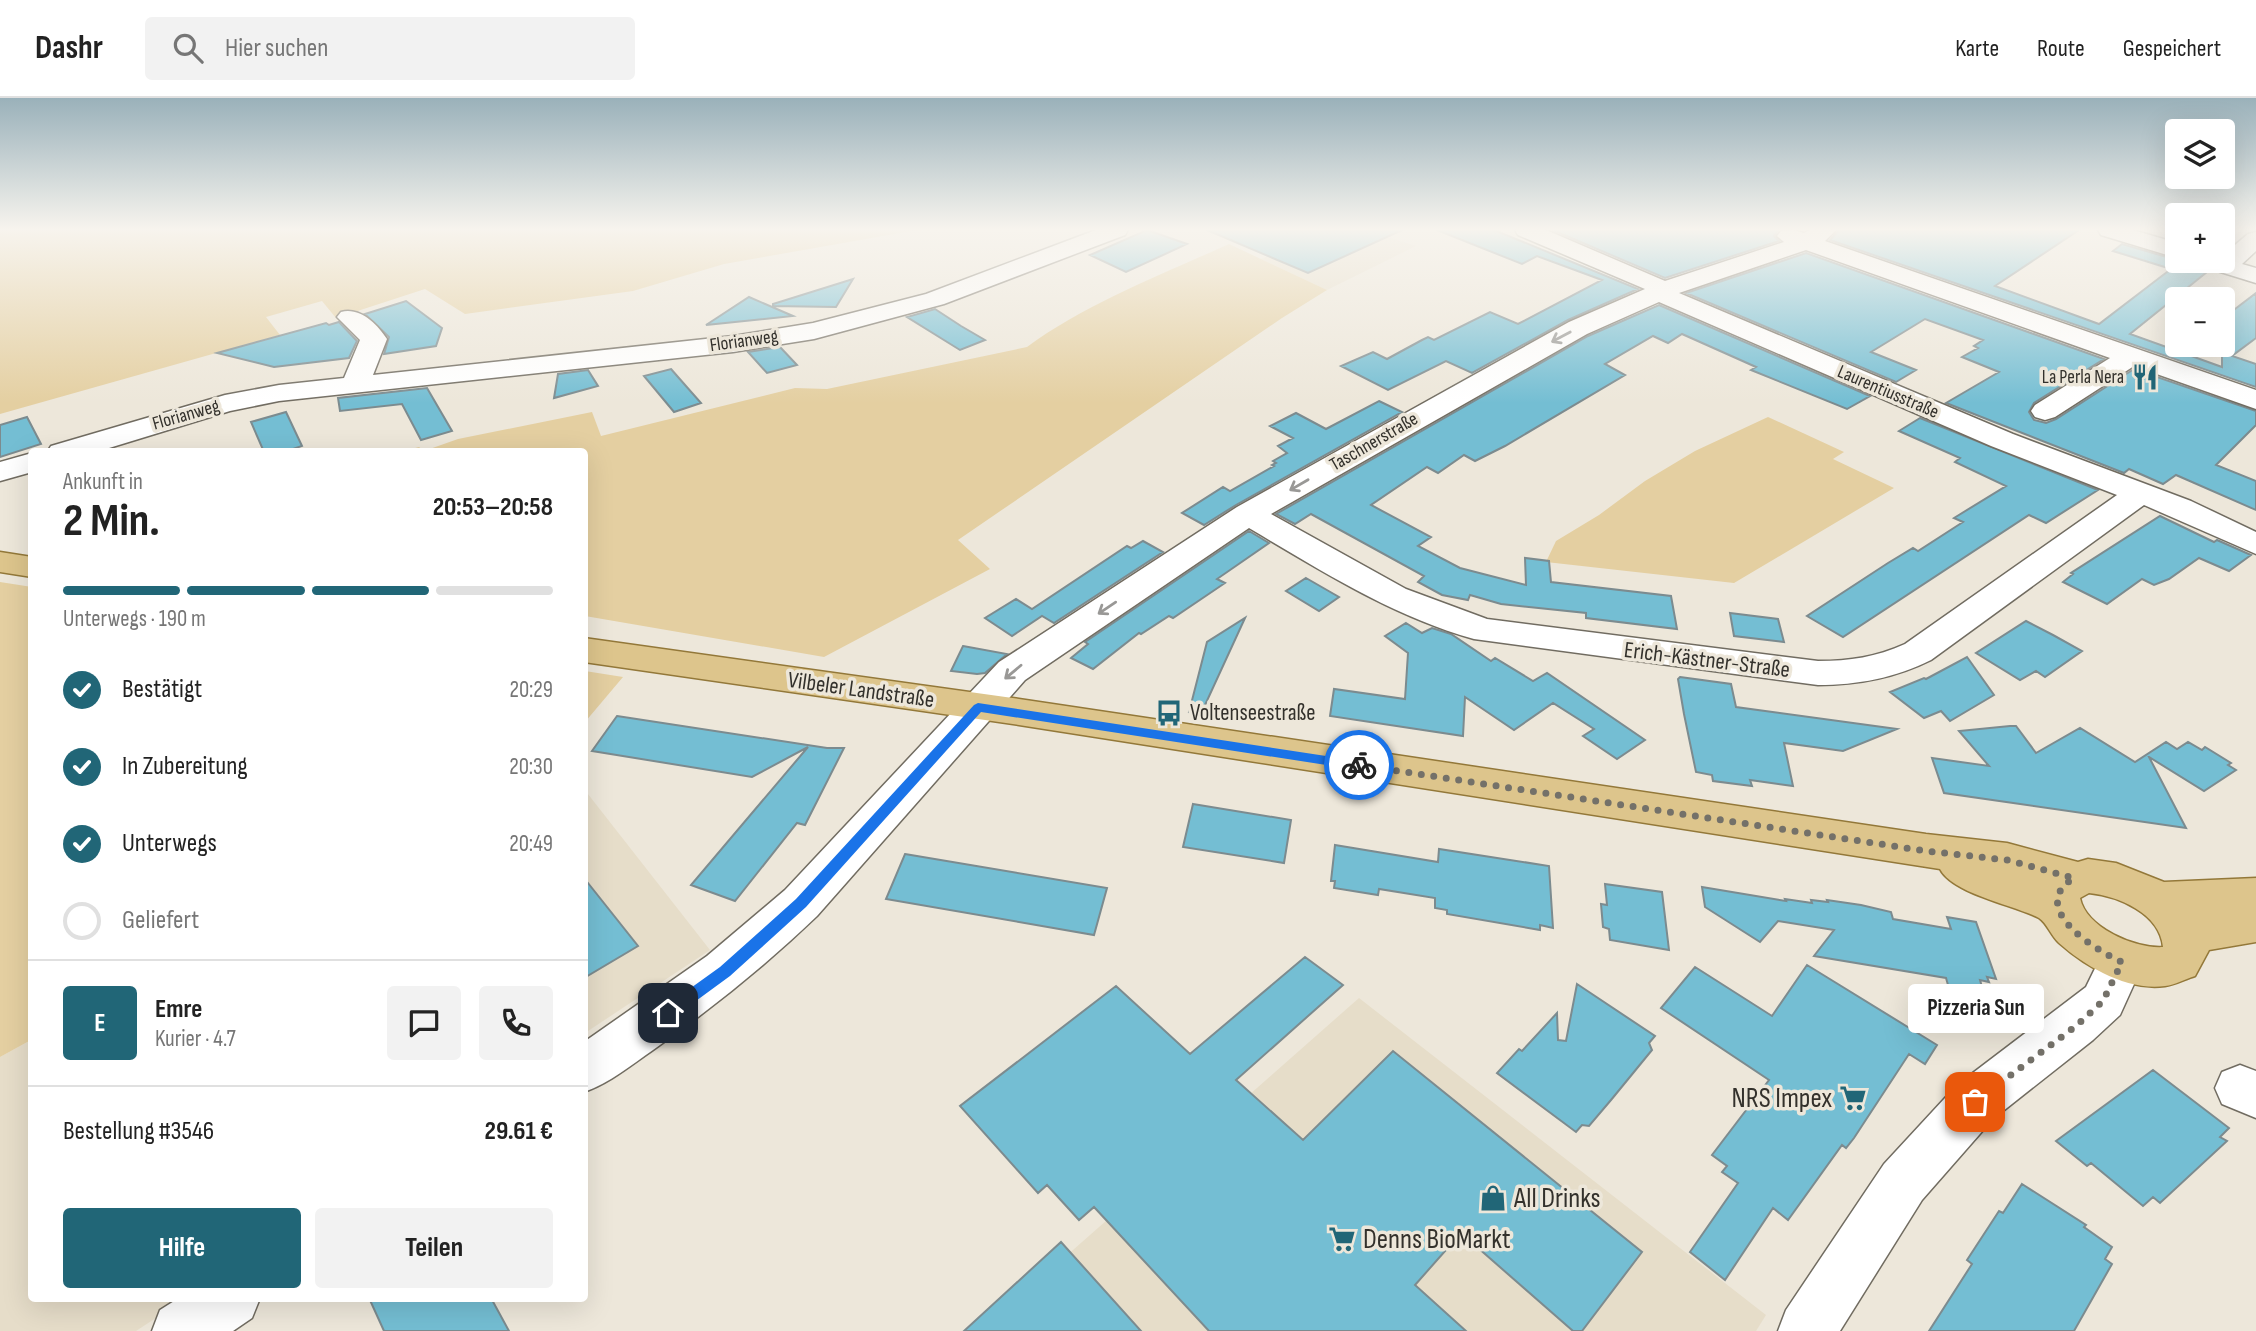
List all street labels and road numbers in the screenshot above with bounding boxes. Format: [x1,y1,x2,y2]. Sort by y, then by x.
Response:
street label: Florianweg [708,325,780,357]
street label: Laurentiusstraße [1834,360,1942,424]
street label: Florianweg [150,394,223,436]
street label: Taschnerstraße [1326,408,1422,476]
street label: Erich-Kästner-Straße [1622,636,1792,684]
street label: Vilbeler Landstraße [786,666,936,714]

